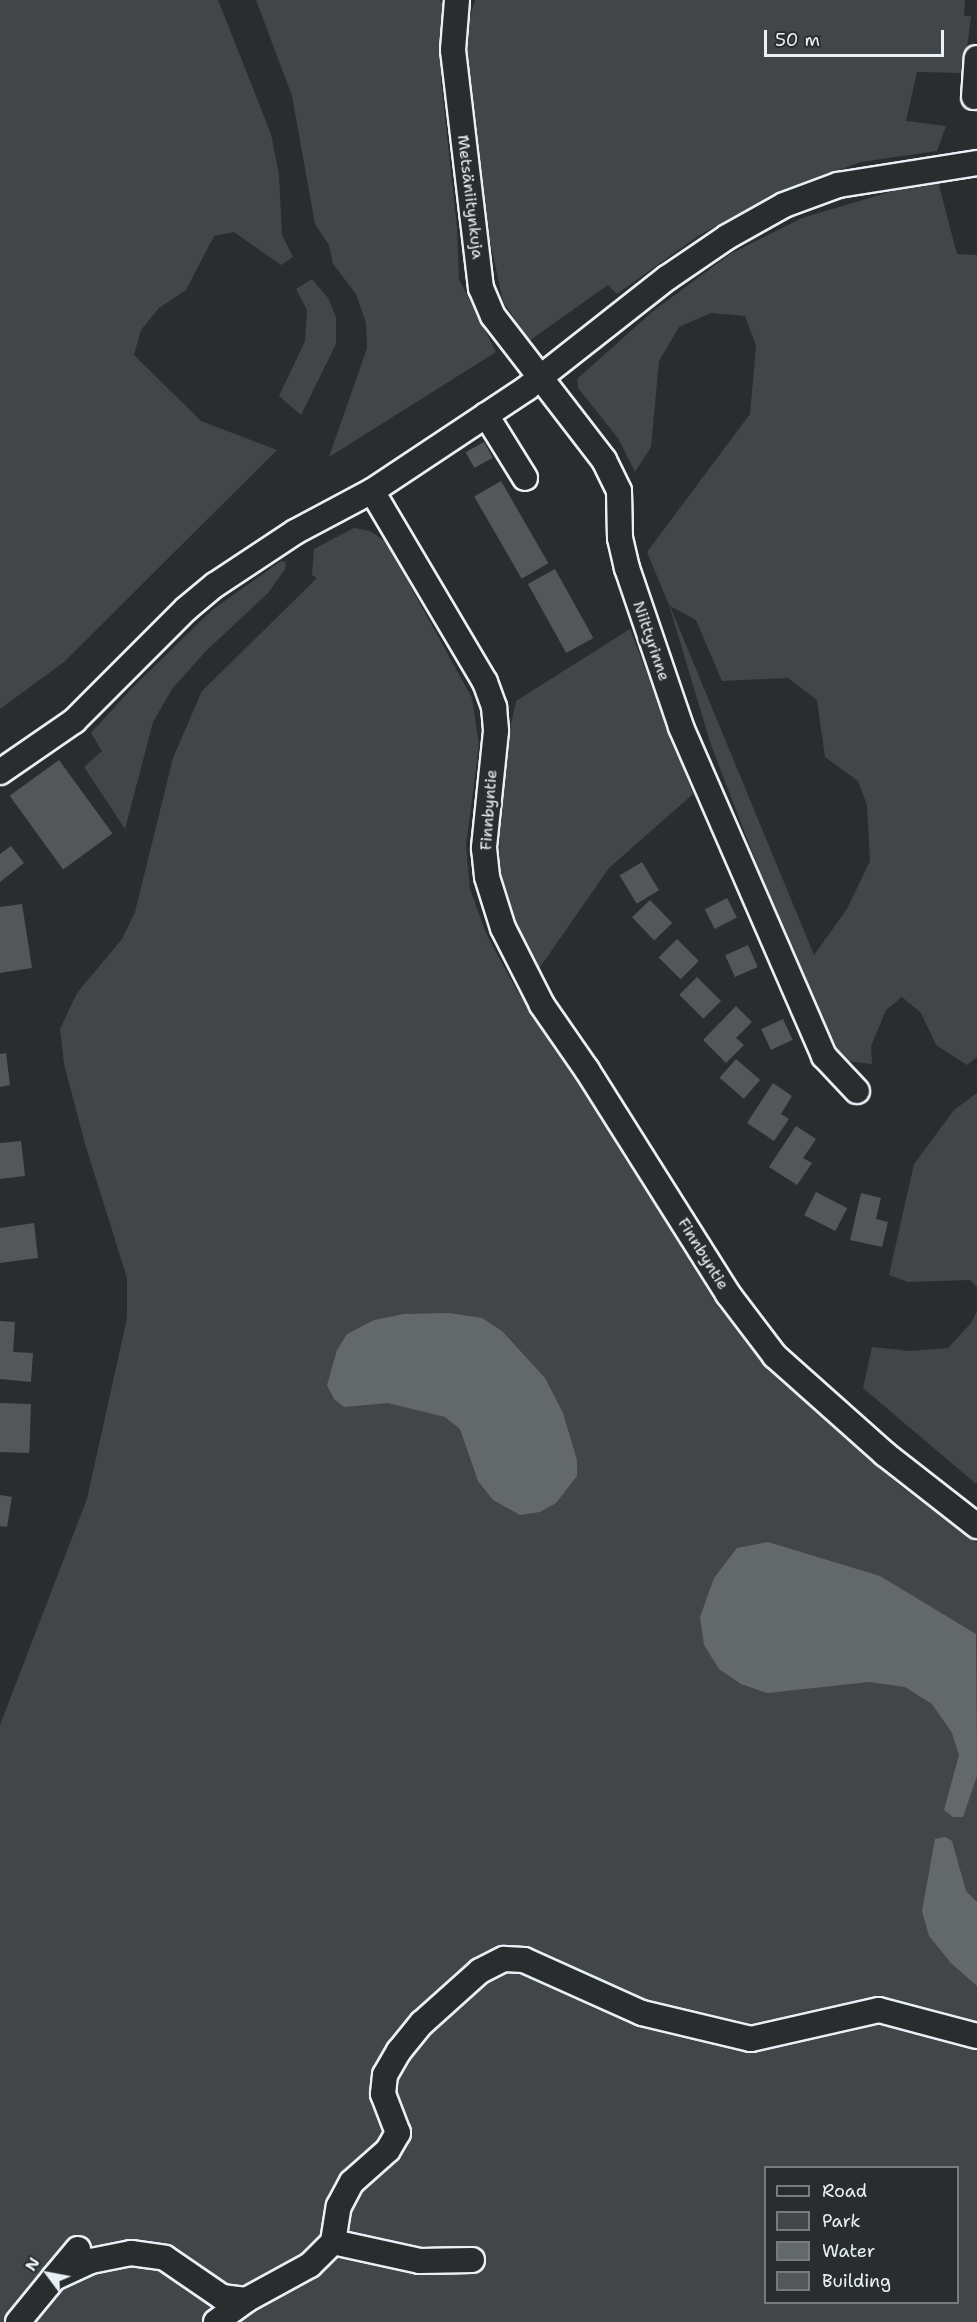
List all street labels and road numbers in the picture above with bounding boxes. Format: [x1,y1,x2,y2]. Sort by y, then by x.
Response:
street label: Metsäniitynkuja [453,134,487,260]
street label: Niittyrinne [628,599,674,683]
street label: Finnbyntie [477,769,501,851]
street label: Finnbyntie [673,1215,733,1293]

